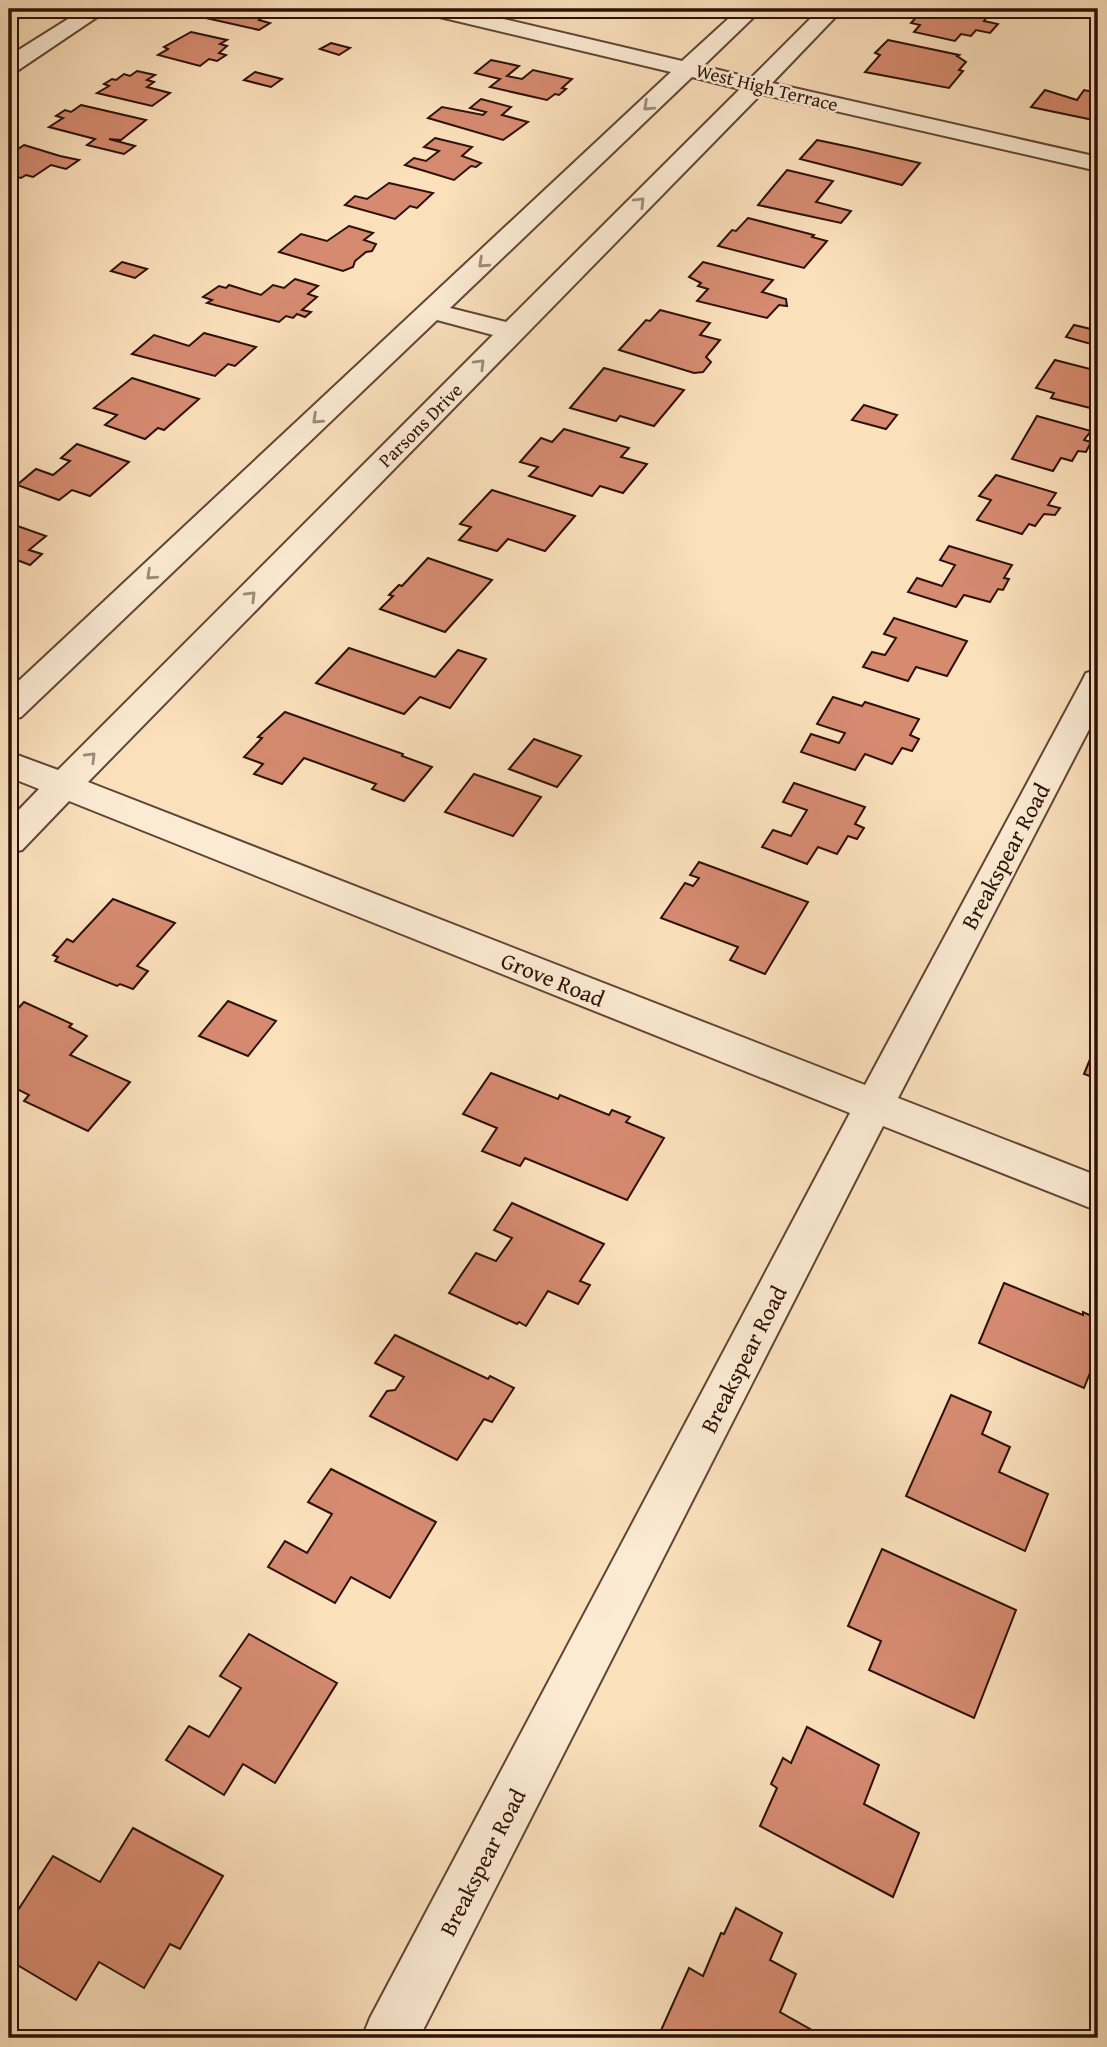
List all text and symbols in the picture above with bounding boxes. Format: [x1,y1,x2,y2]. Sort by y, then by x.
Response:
street label: West High Terrace [693,56,841,118]
one-way arrow [643,98,656,111]
one-way arrow [632,198,645,211]
one-way arrow [478,254,491,267]
one-way arrow [472,360,484,372]
street label: Parsons Drive [371,376,469,474]
one-way arrow [312,410,325,423]
one-way arrow [147,566,160,579]
one-way arrow [243,591,256,604]
one-way arrow [83,753,96,766]
street label: Breakspear Road [953,776,1058,935]
street label: Grove Road [496,943,610,1015]
street label: Breakspear Road [692,1279,795,1438]
street label: Breakspear Road [431,1782,534,1941]

